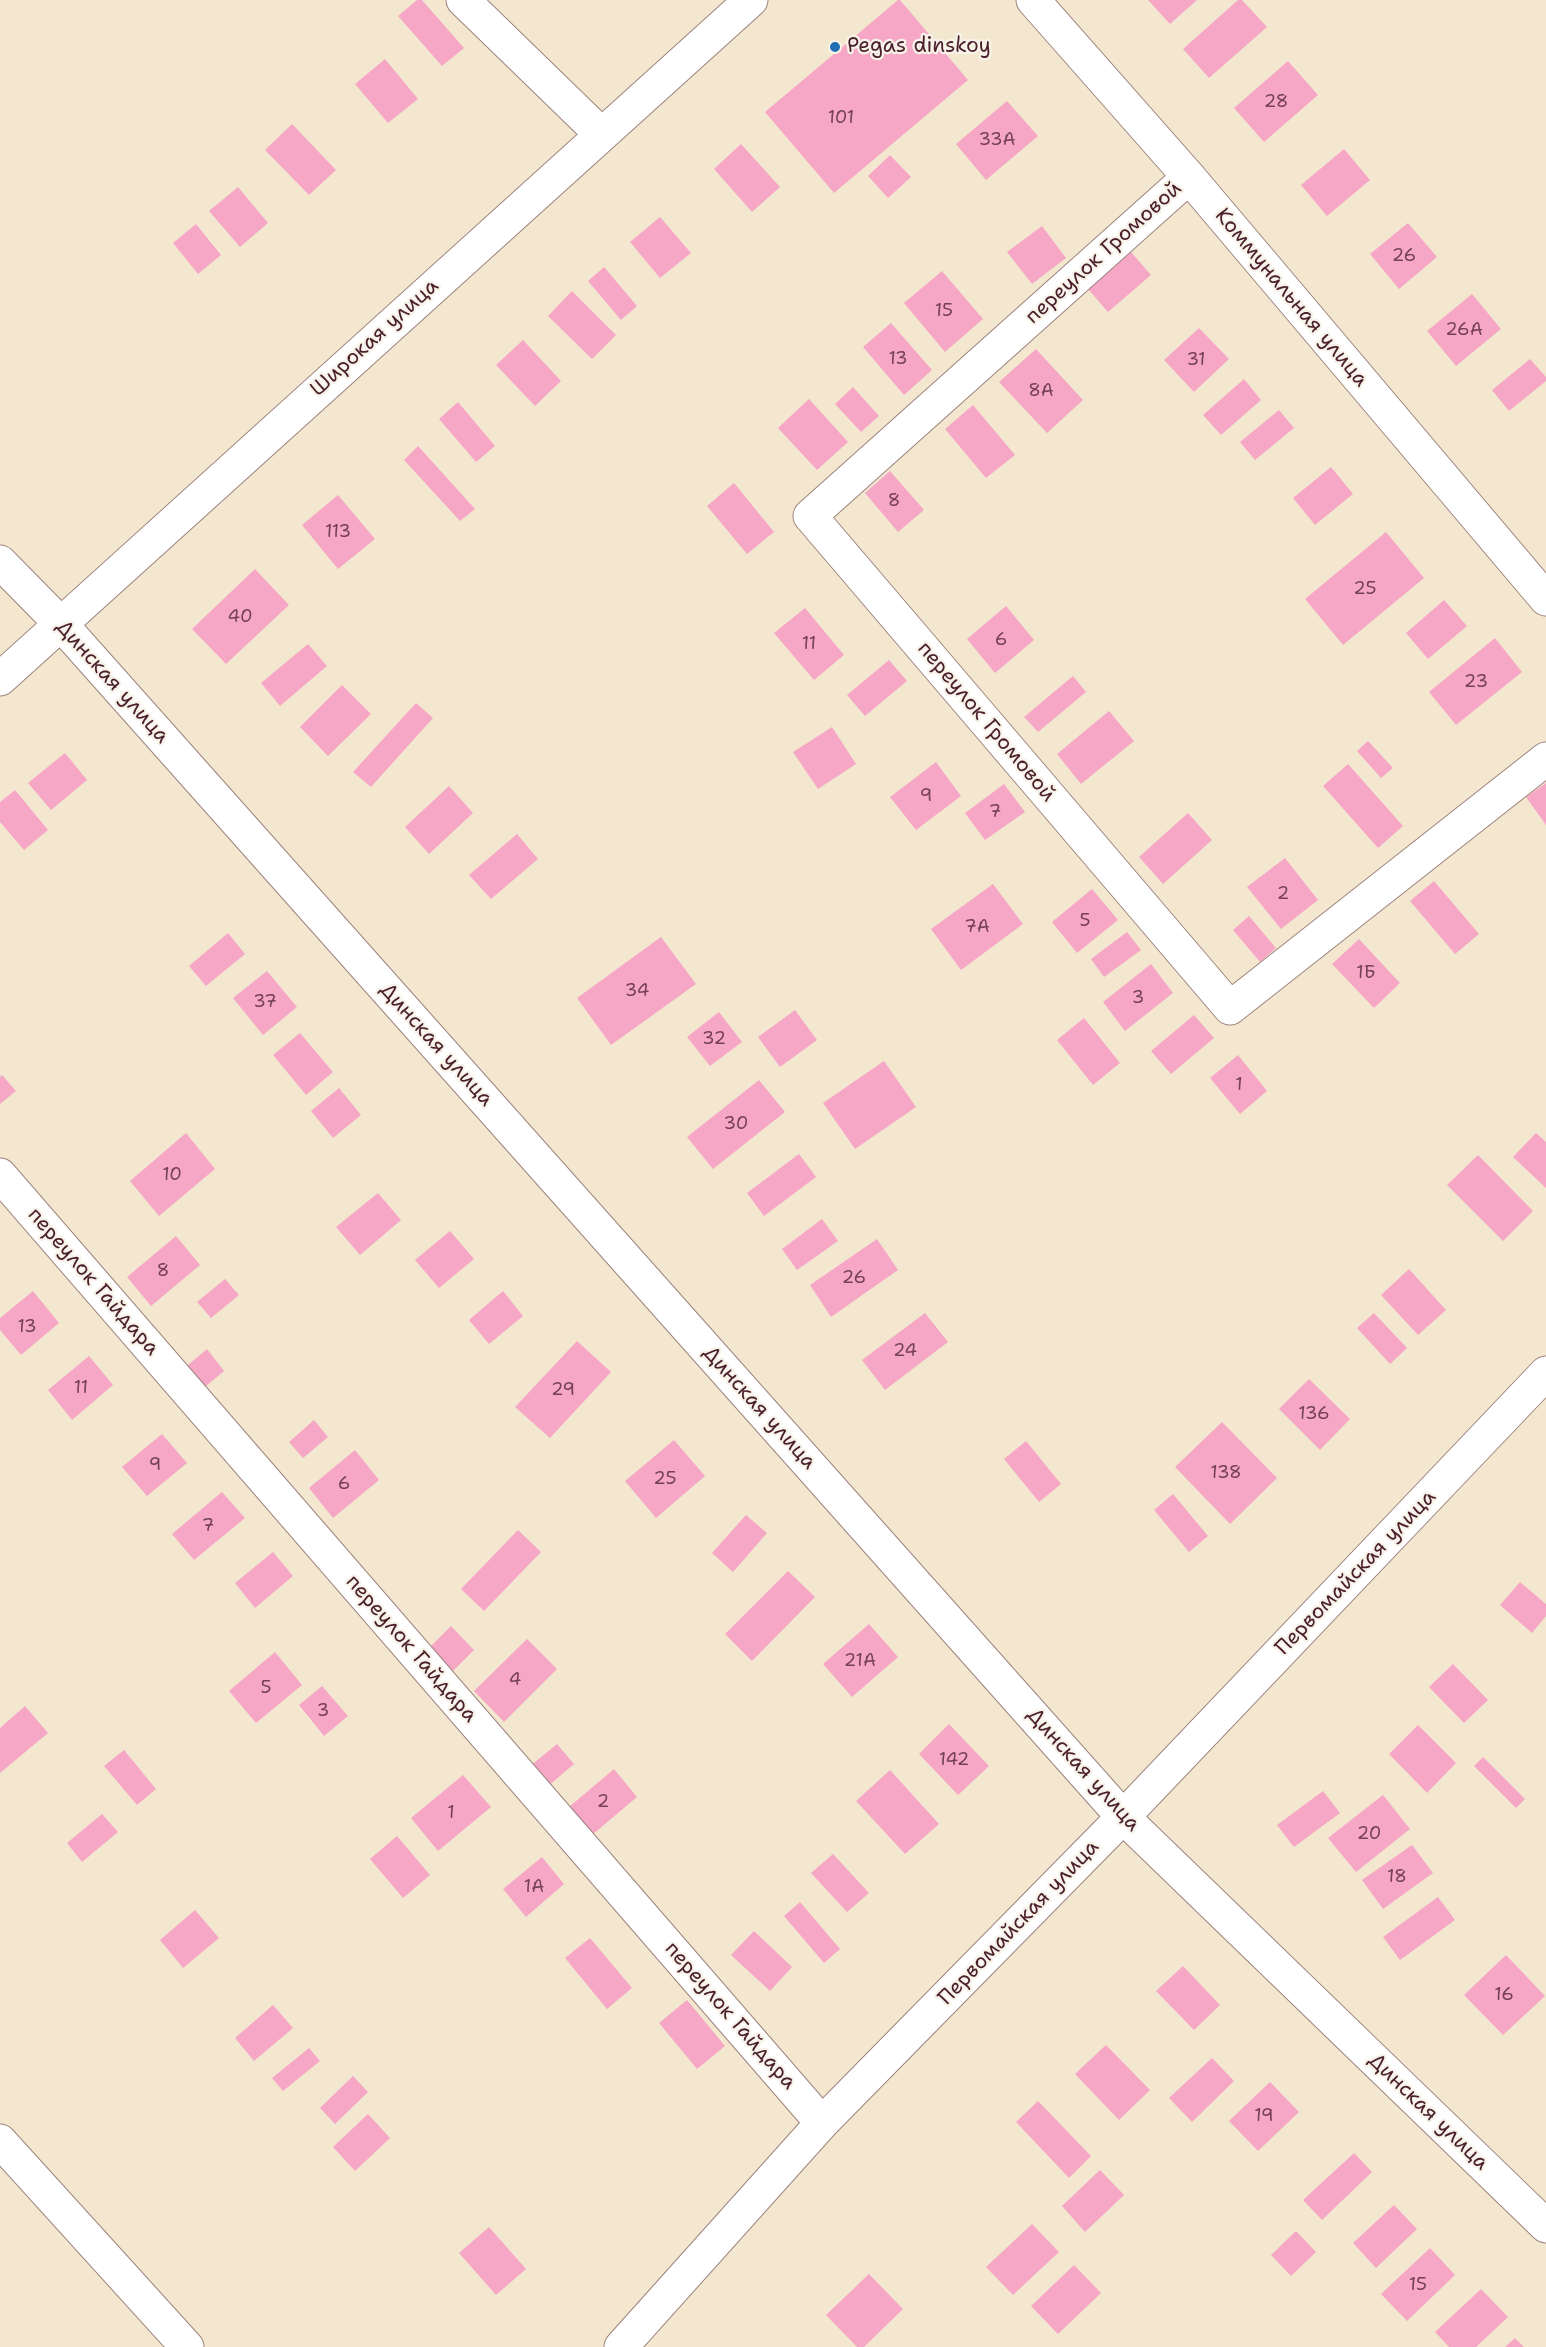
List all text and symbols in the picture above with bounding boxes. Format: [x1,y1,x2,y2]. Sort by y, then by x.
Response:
place label: Pegas dinskoy [847,34,991,60]
marker: Pegas dinskoy [828,40,842,54]
house number: 28 [1264,91,1288,113]
house number: 101 [828,107,854,129]
house number: 33А [978,129,1016,151]
street label: переулок Громовой [1021,176,1187,330]
street label: Коммунальная улица [1209,204,1373,392]
house number: 26 [1392,245,1416,267]
street label: Широкая улица [306,274,444,402]
house number: 15 [935,300,953,322]
house number: 26А [1445,319,1483,341]
house number: 13 [888,348,908,370]
house number: 31 [1186,349,1206,371]
house number: 8А [1028,380,1054,402]
house number: 8 [888,490,900,512]
house number: 113 [325,521,351,543]
house number: 25 [1353,578,1377,600]
house number: 40 [227,606,253,628]
street label: Динская улица [50,615,174,749]
house number: 6 [995,629,1007,651]
house number: 11 [802,633,816,655]
street label: переулок Громовой [912,637,1060,807]
house number: 23 [1464,671,1488,693]
house number: 9 [920,785,932,807]
house number: 7 [989,801,1001,823]
house number: 2 [1277,883,1289,905]
house number: 5 [1079,910,1091,932]
house number: 7А [964,916,990,938]
house number: 1Б [1356,962,1376,984]
street label: Динская улица [374,978,498,1112]
house number: 34 [625,980,649,1002]
house number: 3 [1132,987,1144,1009]
house number: 37 [253,991,277,1013]
house number: 32 [702,1028,726,1050]
house number: 1 [1235,1074,1243,1096]
house number: 30 [724,1113,748,1135]
house number: 10 [162,1164,182,1186]
street label: переулок Гайдара [22,1203,164,1361]
house number: 8 [157,1260,169,1282]
house number: 26 [842,1267,866,1289]
house number: 13 [17,1316,37,1338]
house number: 24 [893,1340,917,1362]
street label: Динская улица [697,1341,821,1475]
house number: 11 [74,1377,88,1399]
house number: 29 [551,1379,575,1401]
house number: 136 [1298,1403,1330,1425]
house number: 9 [149,1454,161,1476]
house number: 138 [1210,1462,1242,1484]
house number: 25 [653,1468,677,1490]
house number: 6 [338,1473,350,1495]
street label: Первомайская улица [1270,1485,1442,1661]
house number: 7 [202,1515,214,1537]
street label: переулок Гайдара [340,1570,482,1728]
house number: 21А [844,1650,876,1672]
house number: 4 [509,1669,521,1691]
house number: 5 [260,1677,272,1699]
house number: 3 [317,1700,329,1722]
street label: Динская улица [1021,1703,1145,1837]
house number: 142 [939,1749,969,1771]
house number: 2 [597,1791,609,1813]
house number: 1 [447,1802,455,1824]
house number: 20 [1357,1823,1381,1845]
street label: Первомайская улица [933,1835,1105,2011]
house number: 18 [1387,1866,1407,1888]
house number: 1А [524,1876,544,1898]
street label: переулок Гайдара [659,1937,801,2095]
house number: 16 [1494,1984,1514,2006]
street label: Динская улица [1363,2048,1493,2176]
house number: 19 [1254,2105,1274,2127]
house number: 15 [1409,2274,1427,2296]

